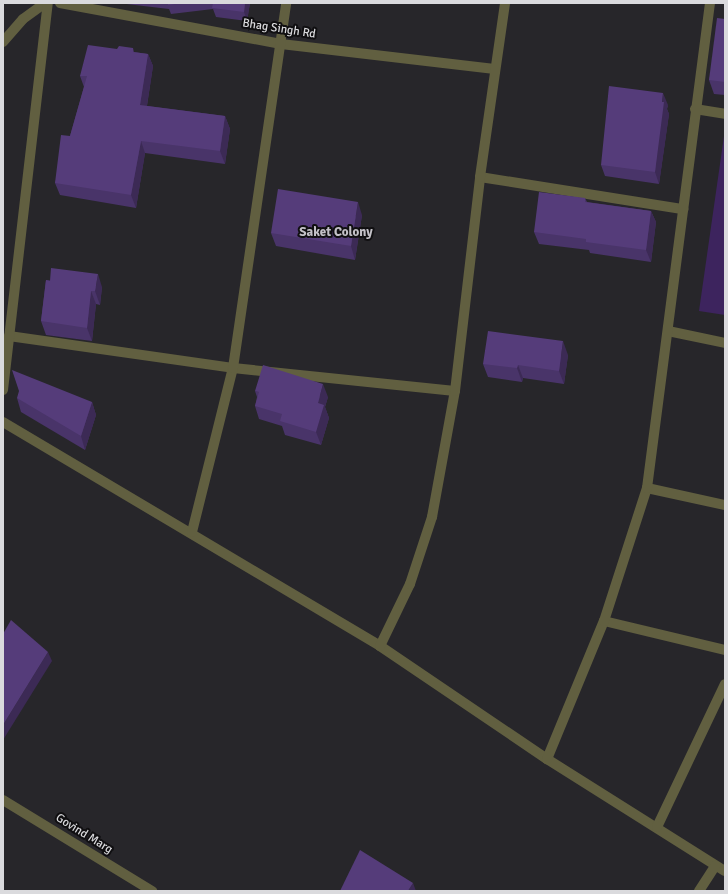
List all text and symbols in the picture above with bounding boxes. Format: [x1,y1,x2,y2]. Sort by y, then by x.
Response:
street label: Bhag Singh Rd [241,16,317,42]
district label: Saket Colony [299,224,373,240]
street label: Govind Marg [53,811,115,857]

